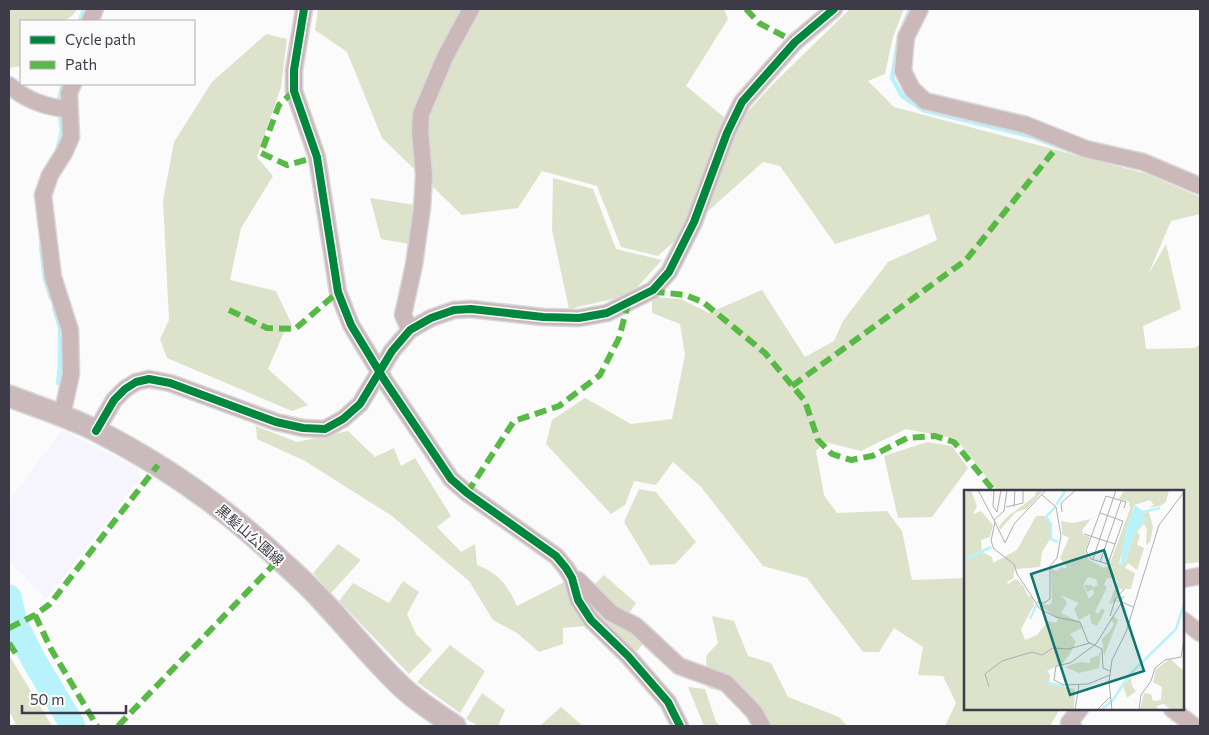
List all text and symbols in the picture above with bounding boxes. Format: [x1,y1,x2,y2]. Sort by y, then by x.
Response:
legend [20,20,195,85]
text: Cycle path [65,30,136,48]
text: Path [65,55,97,73]
inset map [964,490,1184,710]
street label: 黒髪山公園線 [213,501,288,569]
scale bar [22,682,126,714]
text: 50 m [30,690,64,708]

